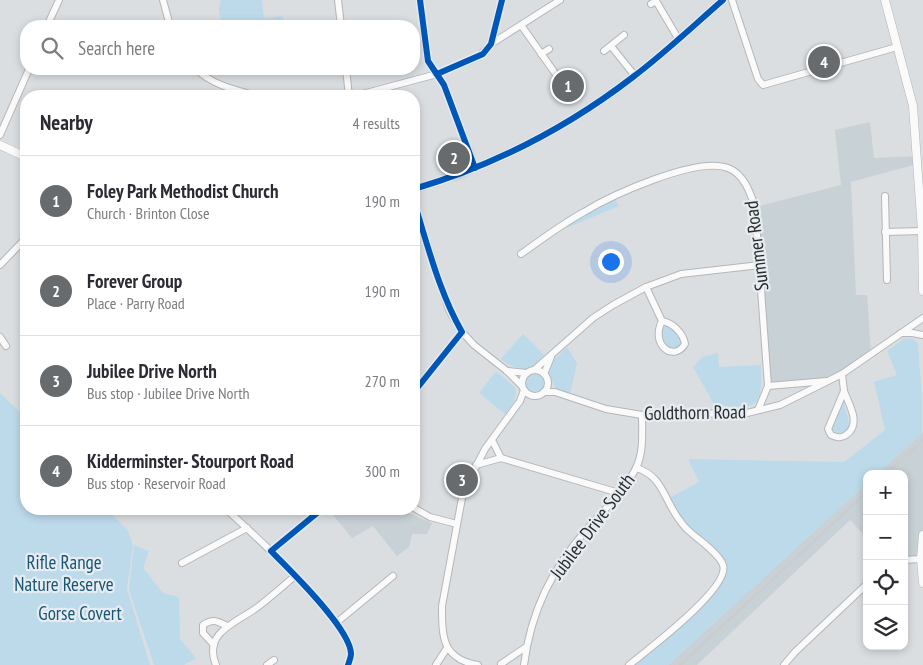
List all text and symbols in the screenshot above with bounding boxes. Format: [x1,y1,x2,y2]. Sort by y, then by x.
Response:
search box [20,20,420,75]
icon: search [38,34,66,62]
text: Search here [78,36,155,60]
pin: 4 [808,43,840,81]
pin: 1 [552,67,584,105]
text: Nearby [40,109,93,136]
text: 4 results [353,113,400,133]
pin: 2 [438,139,470,177]
text: Foley Park Methodist Church [87,179,278,203]
text: 1 [52,191,60,211]
text: 190 m [365,191,400,211]
street label: Summer Road [739,200,773,292]
text: Church · Brinton Close [87,203,210,223]
your location [598,249,624,275]
text: Forever Group [87,269,182,293]
text: 2 [52,281,60,301]
text: 190 m [365,281,400,301]
text: Place · Parry Road [87,293,185,313]
text: Jubilee Drive North [87,359,217,383]
text: 3 [52,371,60,391]
text: 270 m [365,371,400,391]
text: Bus stop · Jubilee Drive North [87,383,250,403]
street label: Goldthorn Road [644,399,746,425]
text: Kidderminster- Stourport Road [87,449,294,473]
text: 4 [52,461,60,481]
text: 300 m [365,461,400,481]
pin: 3 [446,461,478,499]
street label: Jubilee Drive South [544,468,639,584]
map controls [863,470,908,650]
button: + [863,470,908,515]
text: Bus stop · Reservoir Road [87,473,226,493]
button: − [863,515,908,560]
park label: Rifle Range Nature Reserve [14,550,114,596]
button: locate [863,560,908,605]
park label: Gorse Covert [38,601,122,625]
button: layers [863,605,908,650]

